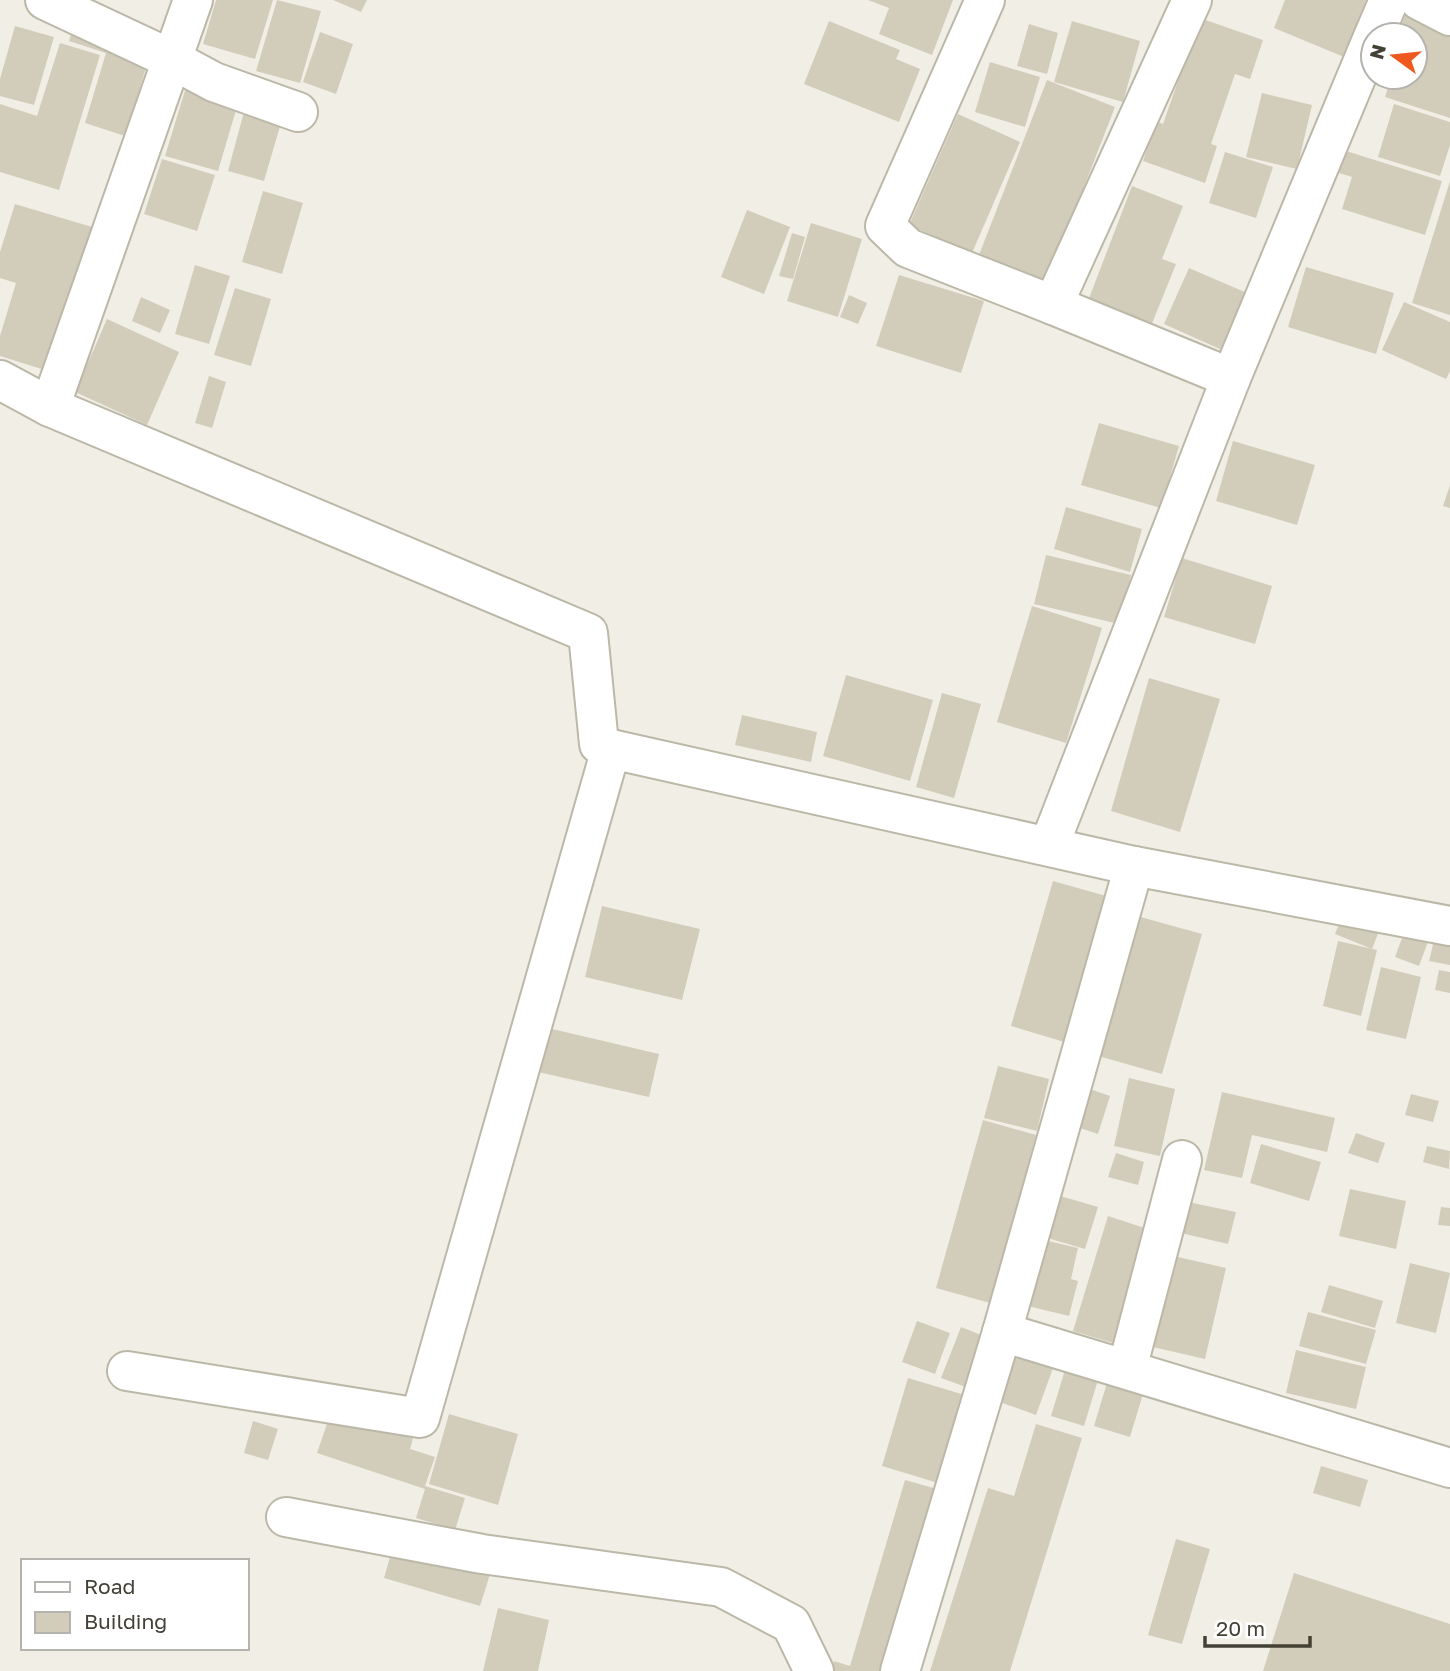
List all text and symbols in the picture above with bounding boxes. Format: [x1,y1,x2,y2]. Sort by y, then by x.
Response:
north arrow [1359,21,1429,91]
text: N [1364,42,1390,61]
legend [21,1559,248,1650]
text: Road [84,1573,135,1599]
scale bar [1205,1604,1310,1648]
text: Building [84,1608,167,1634]
text: 20 m [1216,1615,1265,1641]

